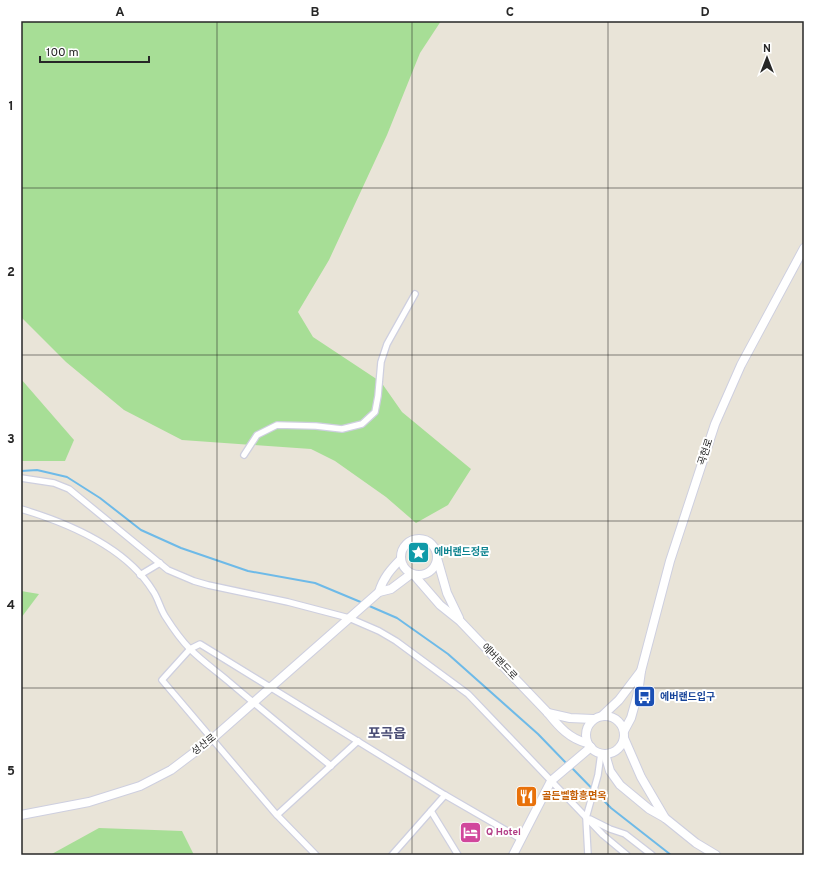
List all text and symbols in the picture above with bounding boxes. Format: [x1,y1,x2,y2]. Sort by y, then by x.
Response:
text: A [115,5,125,21]
text: B [311,5,320,21]
text: C [506,5,514,21]
text: D [700,5,710,21]
scale bar [40,38,149,64]
north arrow [747,38,787,78]
text: N [763,42,771,56]
text: 100 m [46,45,79,61]
text: 1 [8,99,14,115]
text: 2 [7,265,15,281]
text: 3 [7,432,15,448]
street label: 곡현로 [696,437,716,467]
place icon: 에버랜드정문 [405,539,431,565]
place label: 에버랜드정문 [434,546,489,559]
text: 4 [7,598,15,614]
street label: 에버랜드로 [478,641,520,683]
bus stop icon: 에버랜드입구 [631,684,657,710]
place label: 에버랜드입구 [660,691,715,704]
district label: 포곡읍 [368,726,406,743]
street label: 성산로 [189,731,219,759]
text: 5 [7,764,15,780]
restaurant icon: 골든벨함흥면옥 [513,783,539,809]
place label: 골든벨함흥면옥 [542,789,606,803]
hotel icon: Q Hotel [458,819,484,845]
place label: Q Hotel [486,826,521,839]

